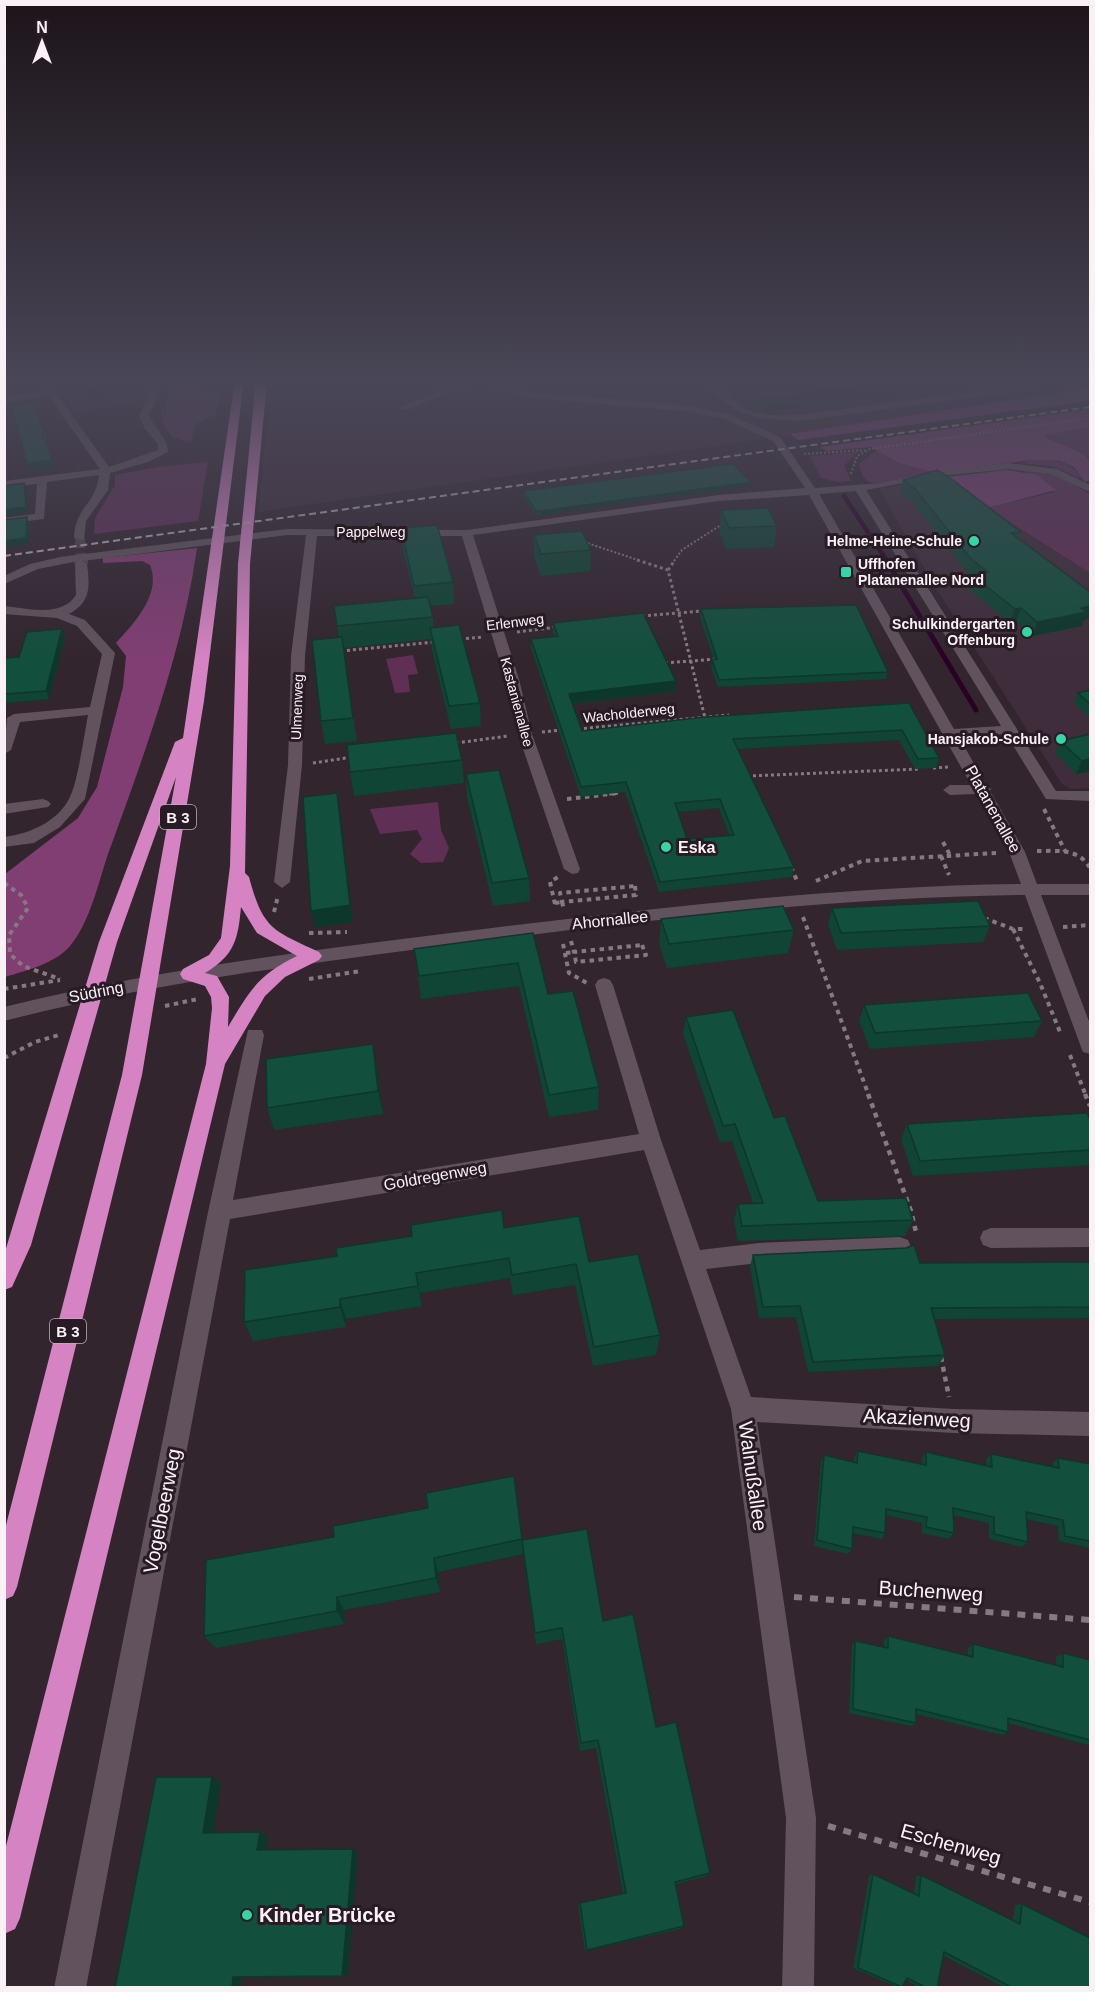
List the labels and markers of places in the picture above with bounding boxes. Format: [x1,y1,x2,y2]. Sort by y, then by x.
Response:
place label: Helme-Heine-Schule [827,533,962,549]
marker: Helme-Heine-Schule [967,534,981,548]
place label: Uffhofen Platanenallee Nord [858,556,984,588]
marker: Uffhofen Platanenallee Nord [839,565,853,579]
place label: Schulkindergarten Offenburg [892,616,1015,648]
marker: Schulkindergarten Offenburg [1020,625,1034,639]
place label: Hansjakob-Schule [928,731,1049,747]
marker: Hansjakob-Schule [1054,732,1068,746]
place label: Eska [678,839,715,856]
marker: Eska [659,840,673,854]
place label: Kinder Brücke [259,1904,396,1926]
marker: Kinder Brücke [240,1908,254,1922]

